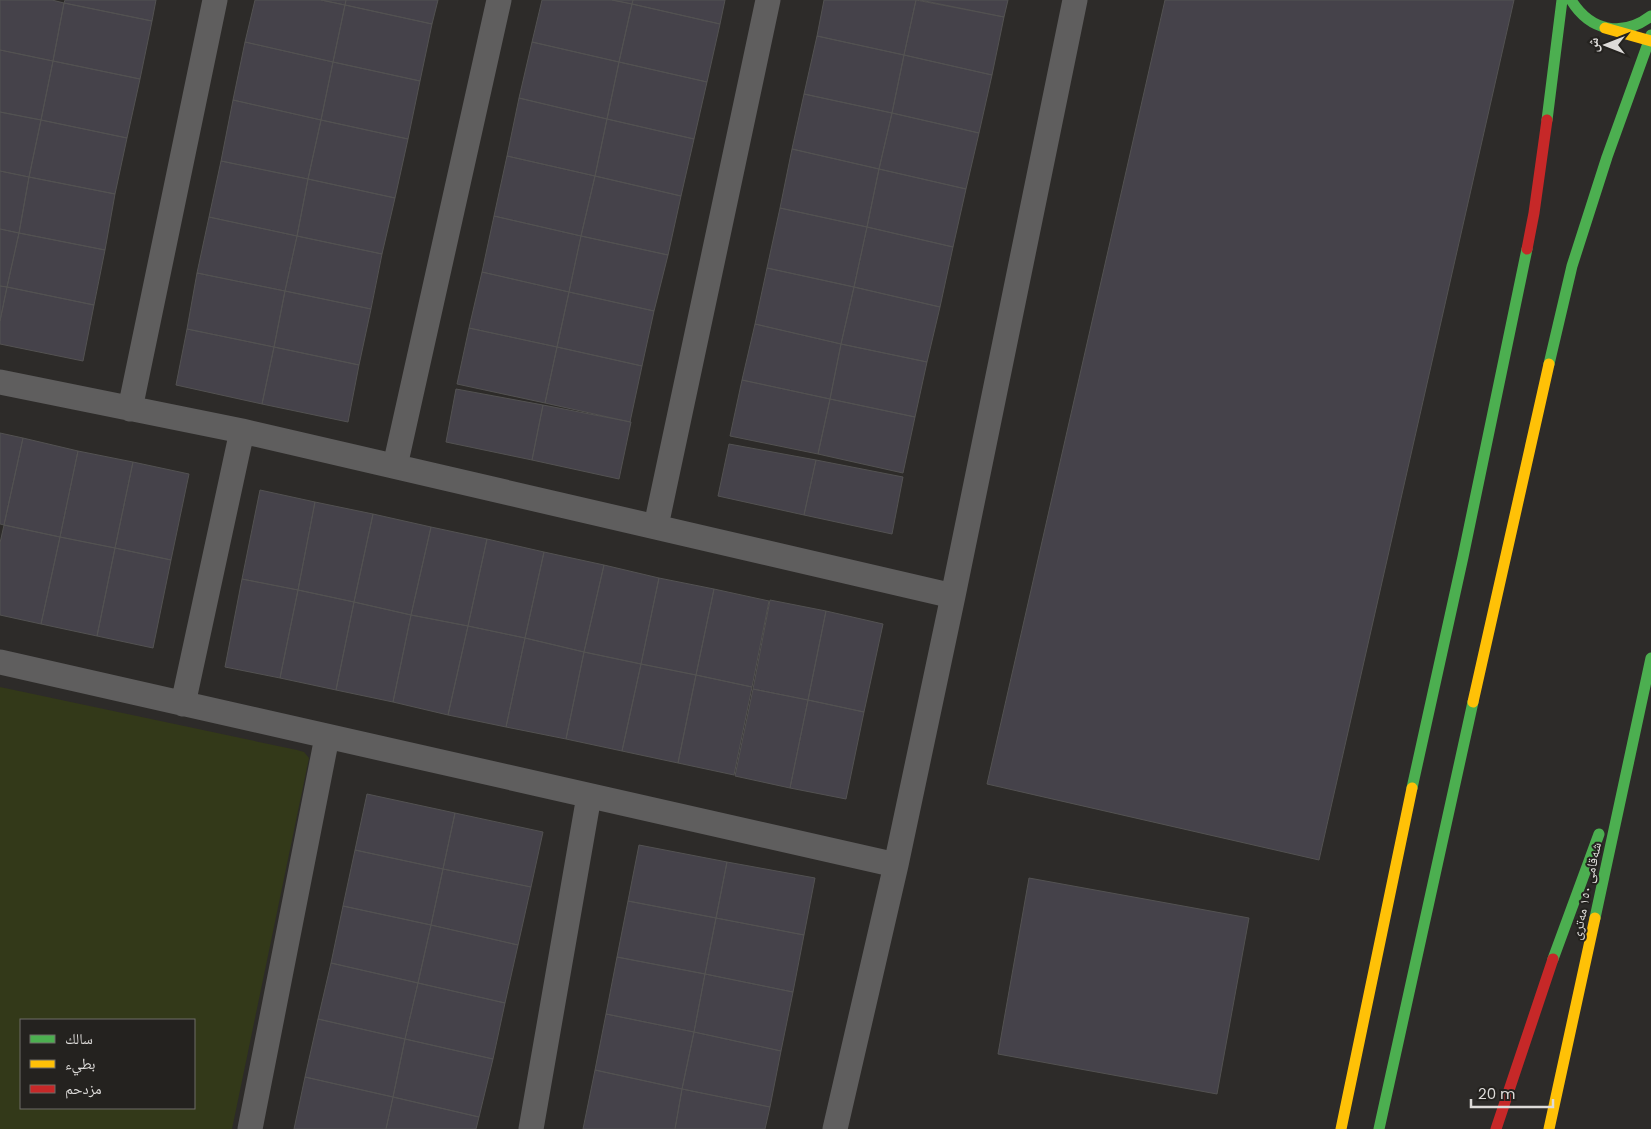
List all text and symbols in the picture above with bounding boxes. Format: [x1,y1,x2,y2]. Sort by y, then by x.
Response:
north arrow [1581,20,1631,70]
text: ش [1583,37,1603,52]
street label: شەقامی ١٥٠ مەتری [1566,840,1606,942]
legend [20,1019,195,1109]
text: سالك [65,1028,93,1049]
text: بطيء [65,1053,95,1076]
scale bar [1471,1076,1554,1108]
text: مزدحم [65,1078,102,1099]
text: 20 m [1478,1083,1516,1104]

